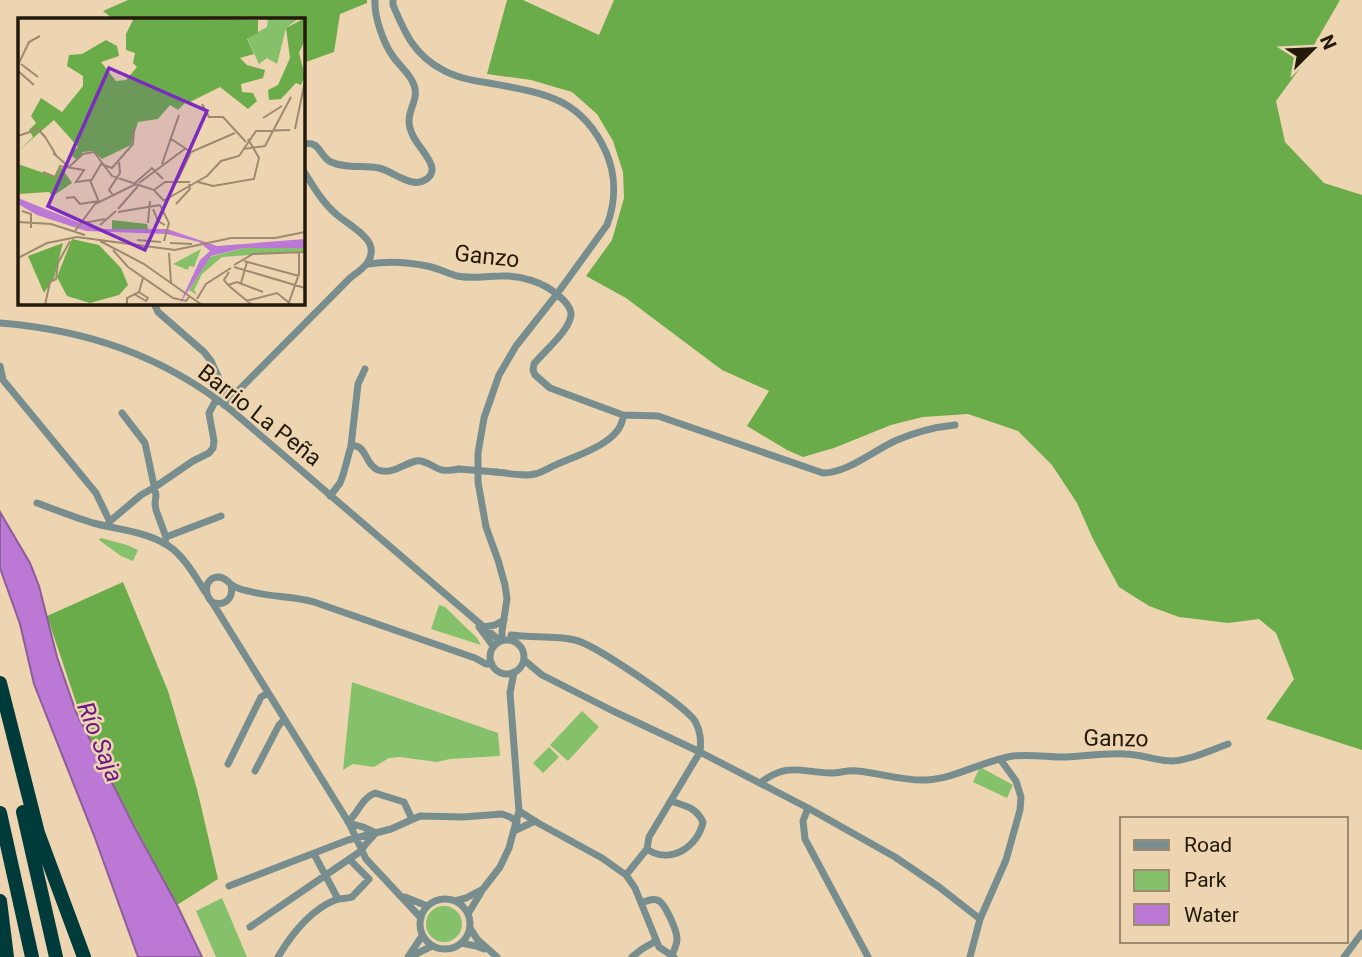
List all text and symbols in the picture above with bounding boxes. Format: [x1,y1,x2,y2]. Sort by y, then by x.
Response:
north arrow [1278,14,1348,84]
inset map [18,18,304,304]
text: N [1315,31,1341,53]
street label: Ganzo [453,240,521,273]
street label: Barrio La Peña [193,359,327,472]
water label: Río Saja [71,698,129,786]
street label: Ganzo [1083,724,1149,753]
legend [1120,817,1348,943]
text: Road [1184,833,1232,857]
text: Park [1184,868,1227,892]
text: Water [1184,903,1239,927]

